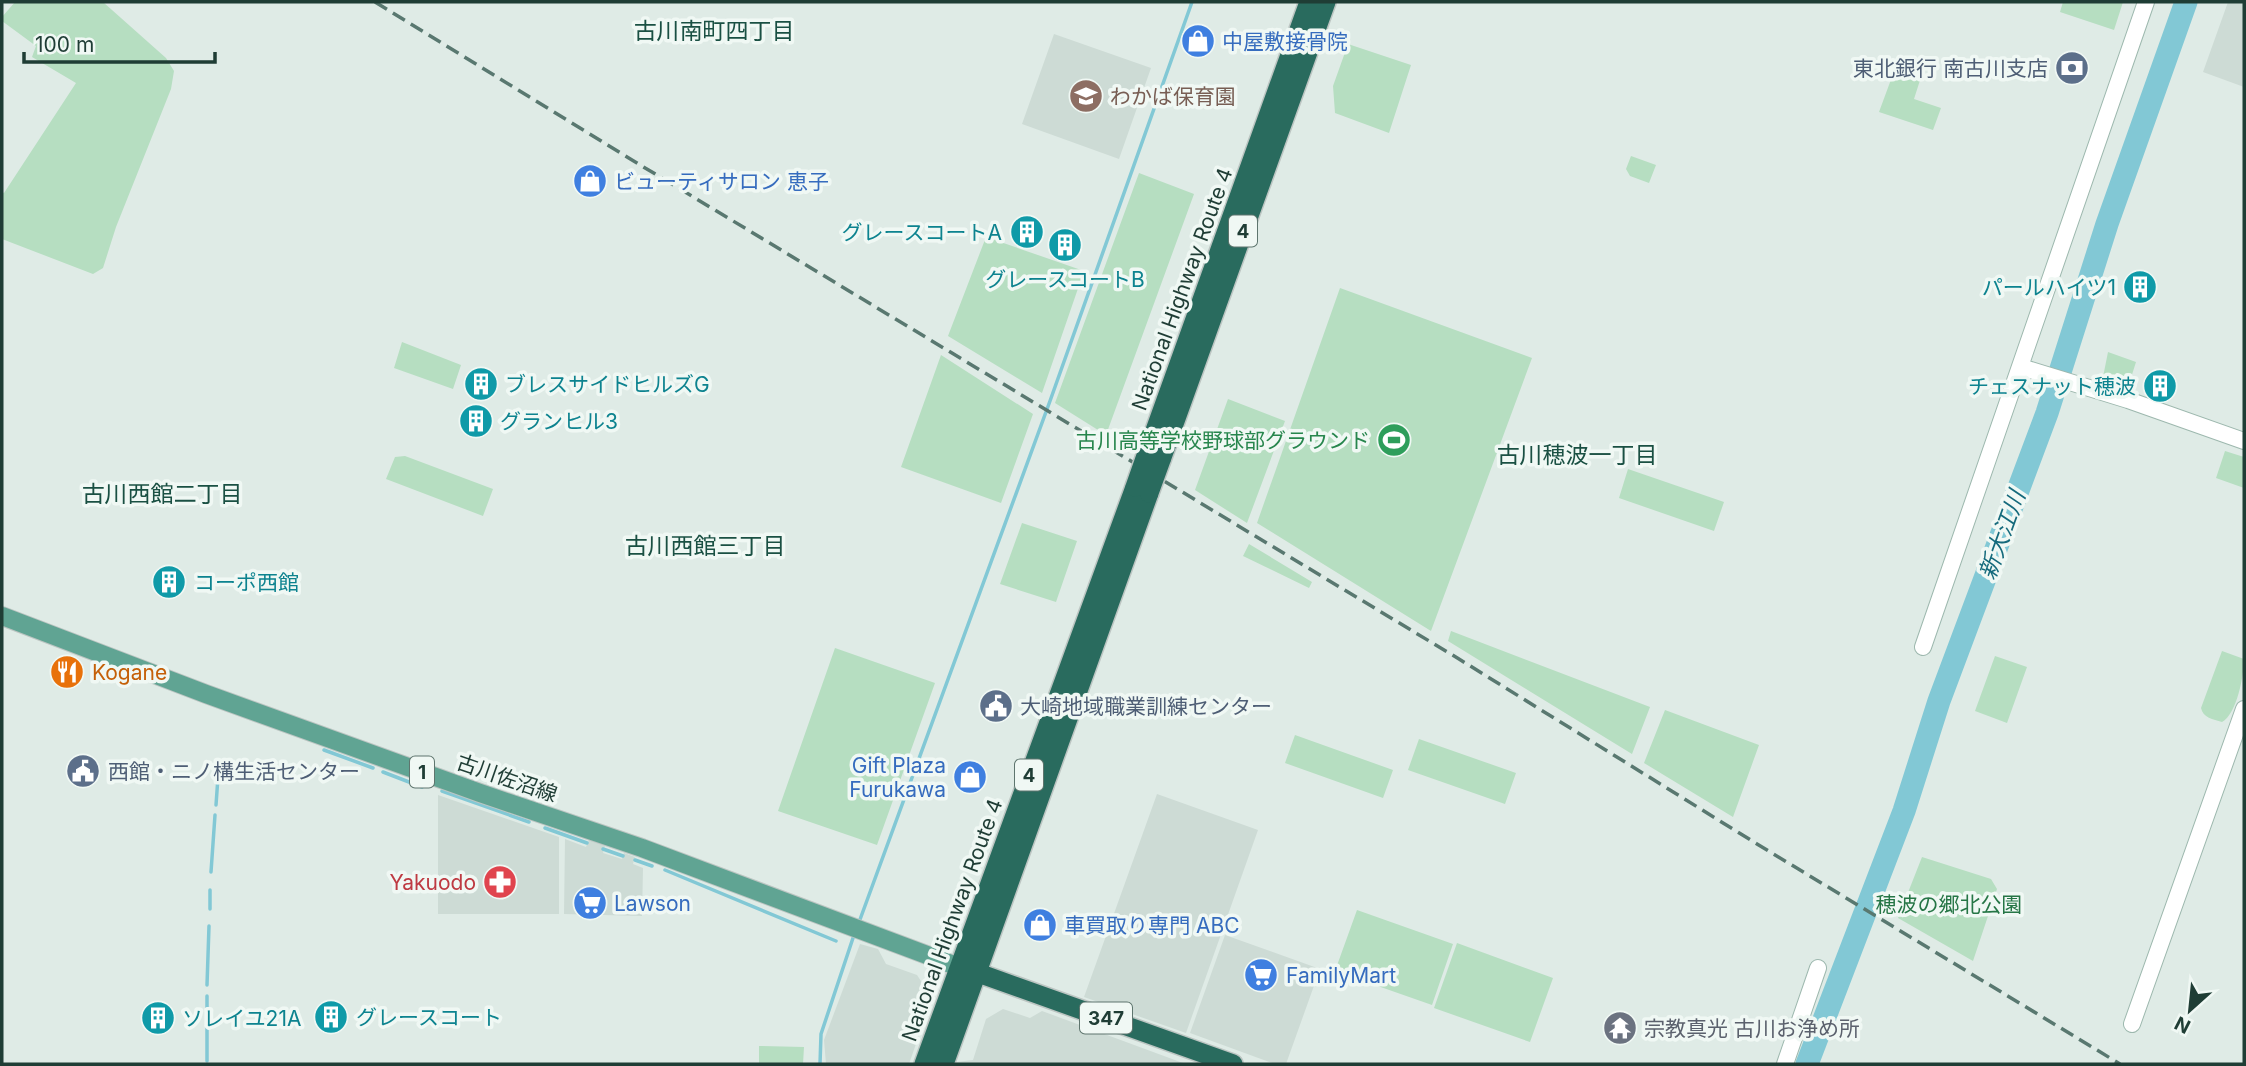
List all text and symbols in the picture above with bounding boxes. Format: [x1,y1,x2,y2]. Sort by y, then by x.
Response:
district label: 古川南町四丁目 [634,17,795,45]
scale bar [24,21,215,65]
shop icon: 中屋敷接骨院 [1179,22,1217,60]
place label: 中屋敷接骨院 [1222,29,1348,54]
text: 100 m [35,32,94,57]
bank icon: 東北銀行 南古川支店 [2053,49,2091,87]
place label: 東北銀行 南古川支店 [1853,56,2048,81]
school or university icon: わかば保育園 [1067,77,1105,115]
place label: わかば保育園 [1110,84,1236,109]
shop icon: ビューティサロン 恵子 [571,162,609,200]
street label: National Highway Route 4 [1126,164,1238,414]
place label: ビューティサロン 恵子 [614,169,829,194]
building icon: グレースコートA [1008,213,1046,251]
road number: 4 [1229,216,1257,246]
place label: グレースコートA [842,220,1002,245]
building icon: グレースコートB [1046,226,1084,264]
place label: グレースコートB [985,267,1145,292]
building icon: パールハイツ1 [2121,268,2159,306]
place label: パールハイツ1 [1982,275,2116,300]
building icon: ブレスサイドヒルズG [462,365,500,403]
building icon: チェスナット穂波 [2141,367,2179,405]
place label: ブレスサイドヒルズG [505,372,710,397]
place label: チェスナット穂波 [1968,374,2136,399]
building icon: グランヒル3 [457,402,495,440]
place label: グランヒル3 [500,409,618,434]
sports icon: 古川高等学校野球部グラウンド [1375,421,1413,459]
place label: 古川高等学校野球部グラウンド [1076,428,1370,453]
district label: 古川穂波一丁目 [1497,441,1658,469]
district label: 古川西館二丁目 [82,480,243,508]
water label: 新大江川 [1973,484,2032,583]
district label: 古川西館三丁目 [625,532,786,560]
building icon: コーポ西館 [150,563,188,601]
place label: コーポ西館 [194,570,299,595]
restaurant icon: Kogane [48,653,86,691]
place label: Kogane [92,660,167,685]
public building icon: 大崎地域職業訓練センター [977,687,1015,725]
place label: 大崎地域職業訓練センター [1020,694,1272,719]
street label: 古川佐沼線 [453,749,561,807]
public building icon: 西館・ニノ構生活センター [64,752,102,790]
place label: Gift Plaza Furukawa [849,753,946,802]
road number: 1 [410,757,434,788]
shop icon: Gift Plaza Furukawa [951,758,989,796]
place label: 西館・ニノ構生活センター [108,759,360,784]
road number: 4 [1015,760,1043,790]
street label: National Highway Route 4 [896,795,1008,1045]
pharmacy icon: Yakuodo [481,863,519,901]
place label: Yakuodo [389,870,476,895]
supermarket icon: Lawson [571,884,609,922]
place label: Lawson [614,891,691,916]
park label: 穂波の郷北公園 [1876,892,2023,917]
shop icon: 車買取り専門 ABC [1021,906,1059,944]
place label: 車買取り専門 ABC [1064,913,1239,938]
supermarket icon: FamilyMart [1242,956,1280,994]
place label: FamilyMart [1286,963,1396,988]
north arrow [2155,975,2225,1045]
building icon: グレースコート [312,998,350,1036]
building icon: ソレイユ21A [139,999,177,1037]
road number: 347 [1080,1002,1132,1034]
place label: グレースコート [356,1005,502,1030]
place label: ソレイユ21A [182,1006,301,1031]
temple icon: 宗教真光 古川お浄め所 [1601,1009,1639,1047]
text: N [2171,1011,2194,1038]
place label: 宗教真光 古川お浄め所 [1644,1016,1860,1041]

